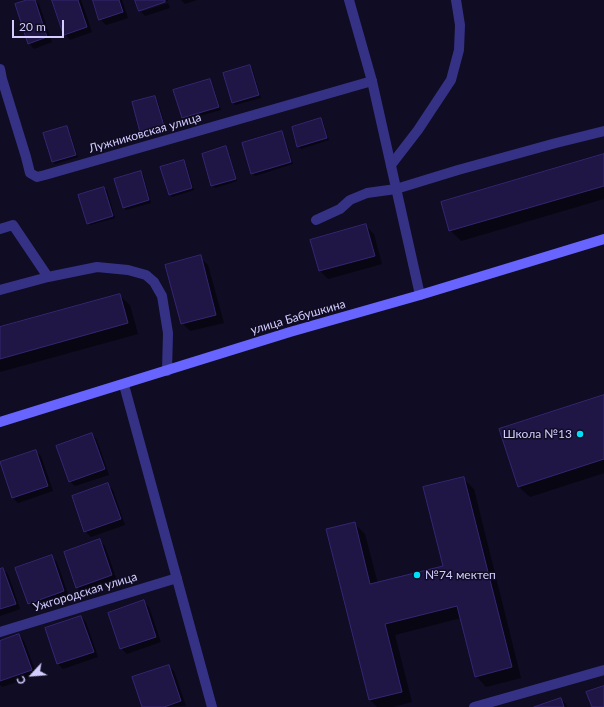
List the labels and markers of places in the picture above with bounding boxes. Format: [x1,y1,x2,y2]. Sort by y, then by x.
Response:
place label: Школа №13 [503,427,572,441]
marker: Школа №13 [575,429,585,439]
place label: №74 мектеп [425,568,496,582]
marker: №74 мектеп [412,570,422,580]

